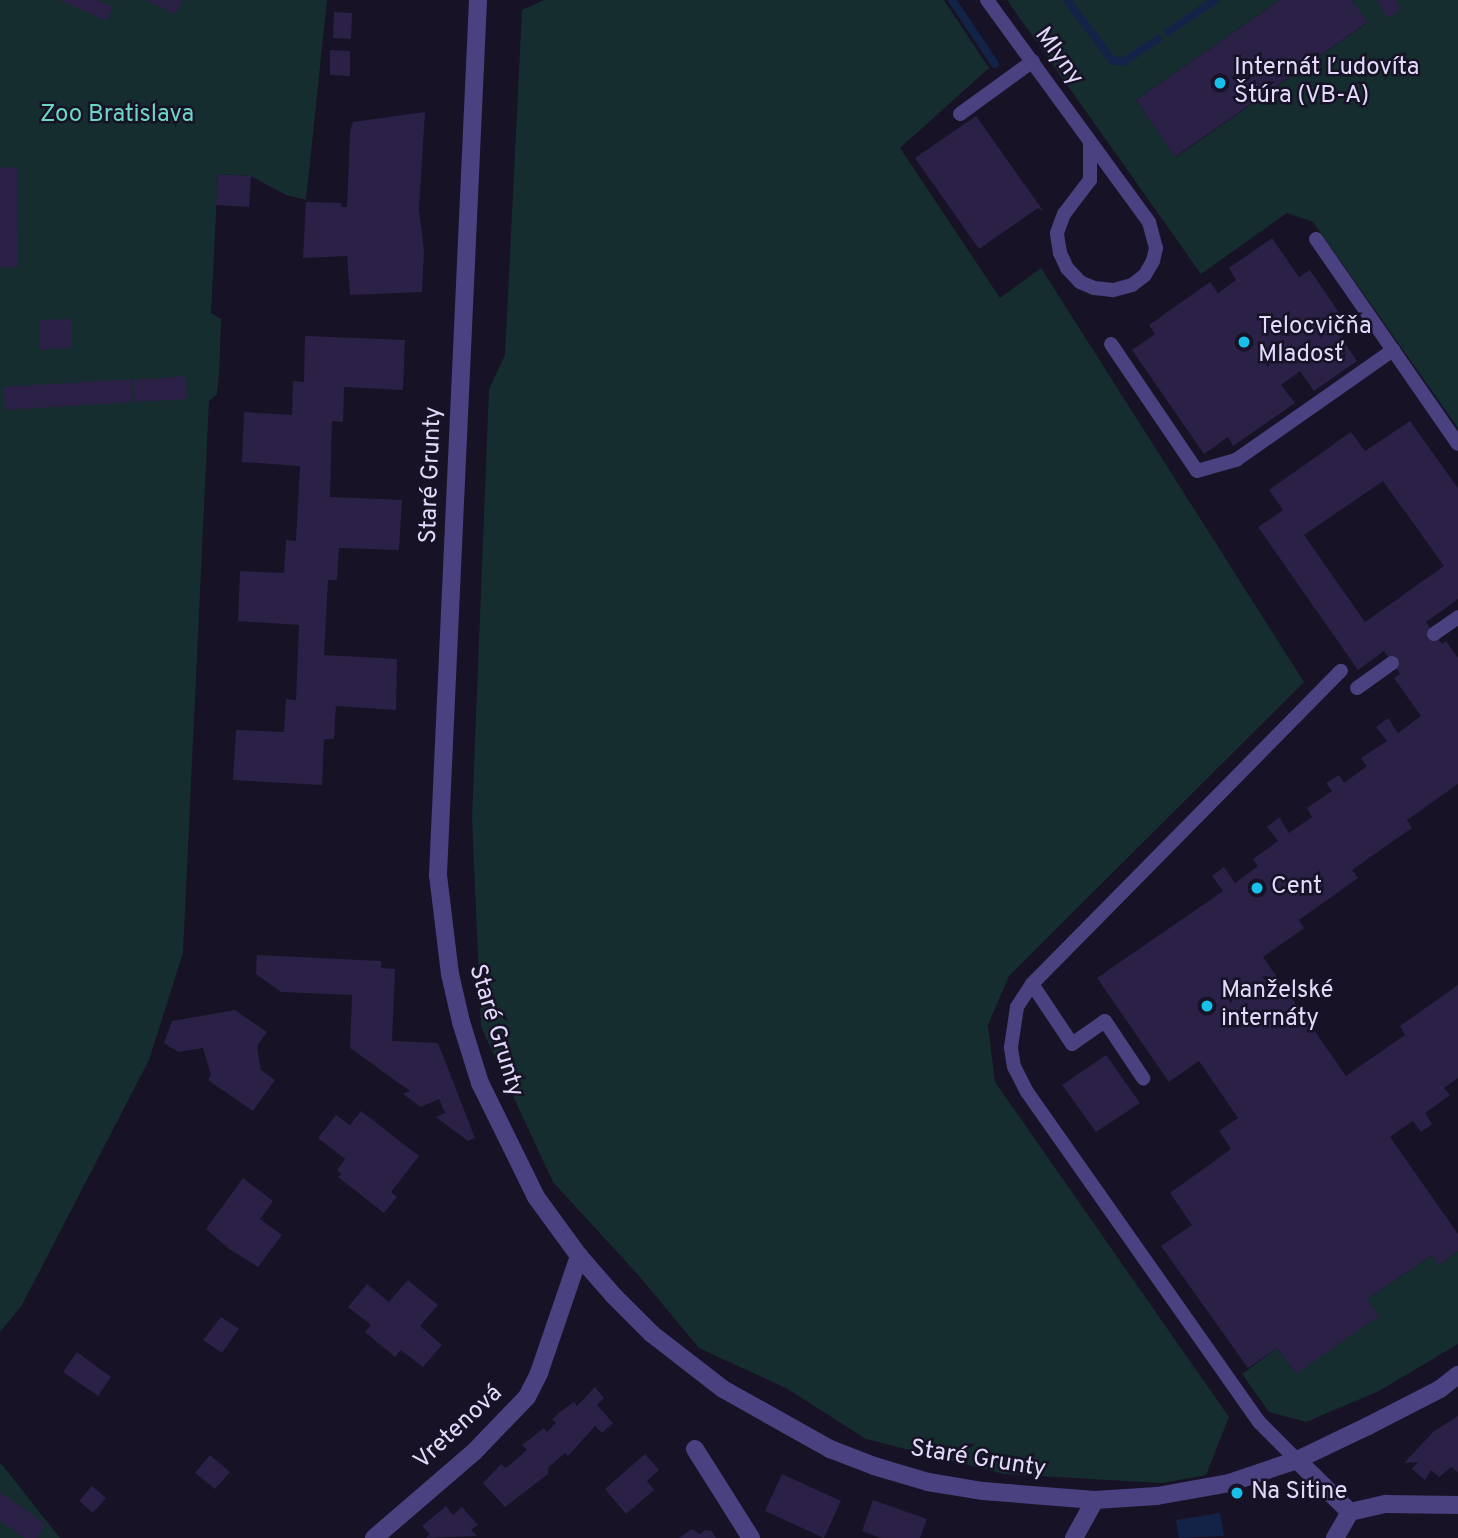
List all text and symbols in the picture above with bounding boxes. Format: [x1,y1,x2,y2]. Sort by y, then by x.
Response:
street label: Mlyny [1027,22,1089,92]
place label: Internát Ľudovíta Štúra (VB-A) [1234,55,1419,111]
marker: Internát Ľudovíta Štúra (VB-A) [1212,75,1228,91]
park label: Zoo Bratislava [40,102,194,130]
place label: Telocvičňa Mladosť [1258,314,1372,370]
marker: Telocvičňa Mladosť [1236,334,1252,350]
street label: Staré Grunty [415,406,449,544]
place label: Cent [1271,874,1322,902]
marker: Cent [1249,880,1265,896]
street label: Staré Grunty [461,961,529,1101]
place label: Manželské internáty [1221,978,1333,1034]
marker: Manželské internáty [1199,998,1215,1014]
street label: Vretenová [409,1380,509,1476]
street label: Staré Grunty [908,1435,1048,1485]
place label: Na Sitine [1251,1479,1347,1507]
marker: Na Sitine [1229,1485,1245,1501]

